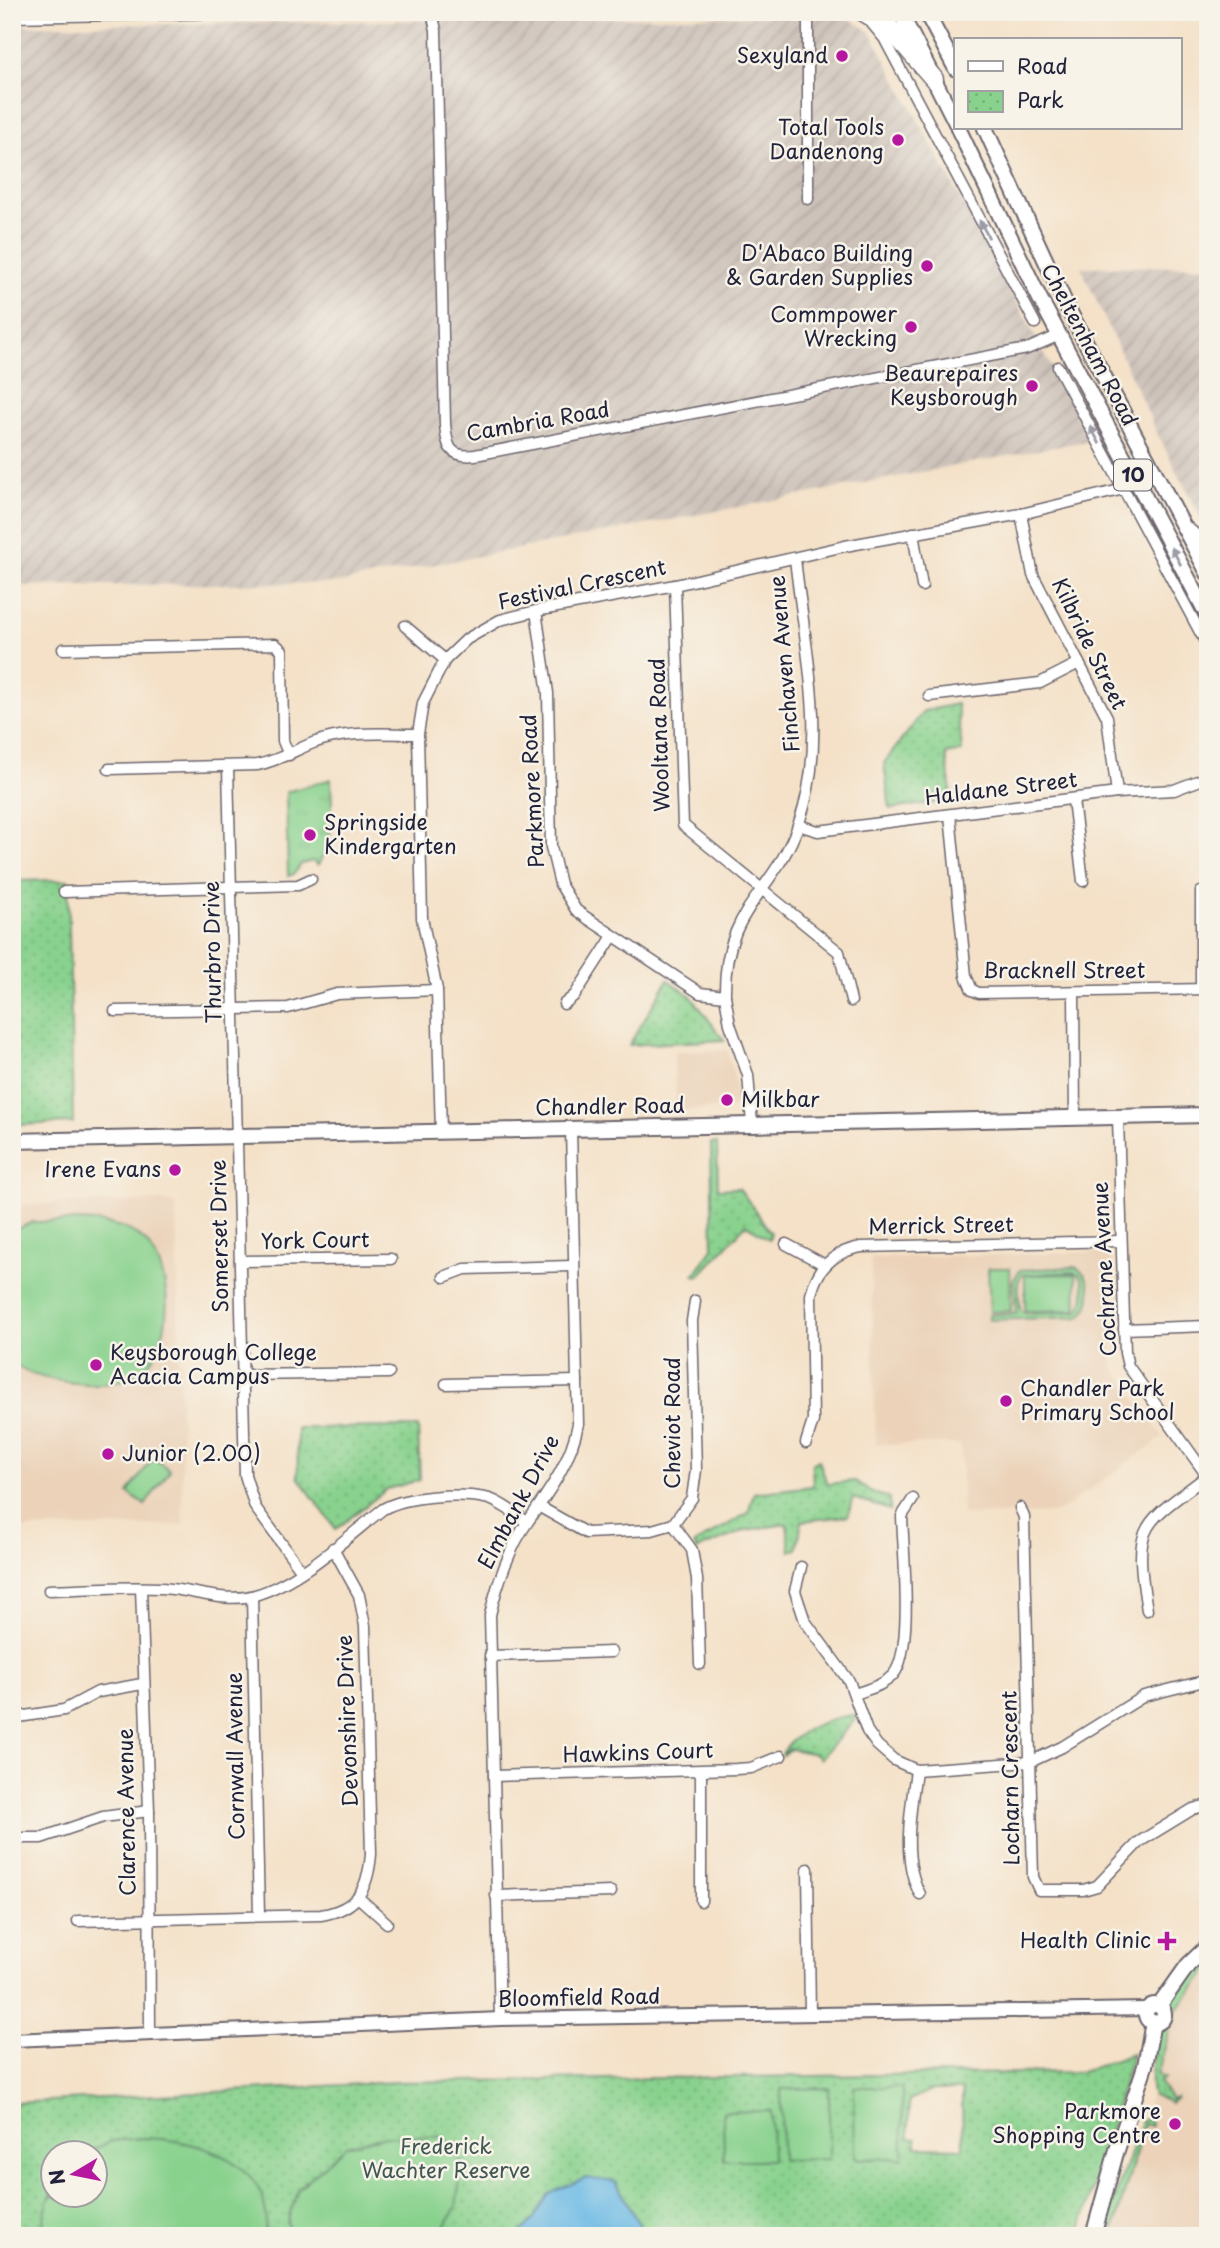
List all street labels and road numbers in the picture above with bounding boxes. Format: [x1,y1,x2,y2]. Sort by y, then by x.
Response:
street label: Cheltenham Road [1034,257,1147,431]
street label: Cambria Road [463,392,612,448]
road number: 10 [1114,460,1152,490]
street label: Festival Crescent [495,550,669,616]
street label: Kilbride Street [1045,572,1137,715]
street label: Finchaven Avenue [759,574,807,754]
street label: Wooltana Road [639,657,677,813]
street label: Parkmore Road [511,713,551,869]
street label: Haldane Street [923,762,1079,812]
street label: Thurbro Drive [194,880,228,1024]
street label: Bracknell Street [983,953,1145,985]
street label: Chandler Road [535,1088,685,1122]
street label: Somerset Drive [201,1159,235,1313]
street label: Cochrane Avenue [1082,1181,1124,1357]
street label: Merrick Street [868,1207,1014,1241]
street label: York Court [260,1222,370,1256]
street label: Cheviot Road [655,1357,687,1489]
street label: Elmbank Drive [468,1428,566,1574]
street label: Devonshire Drive [327,1634,365,1808]
street label: Cornwall Avenue [217,1672,251,1840]
street label: Locharn Crescent [991,1690,1027,1866]
street label: Clarence Avenue [108,1728,142,1896]
street label: Hawkins Court [562,1732,714,1770]
street label: Bloomfield Road [497,1979,661,2013]

